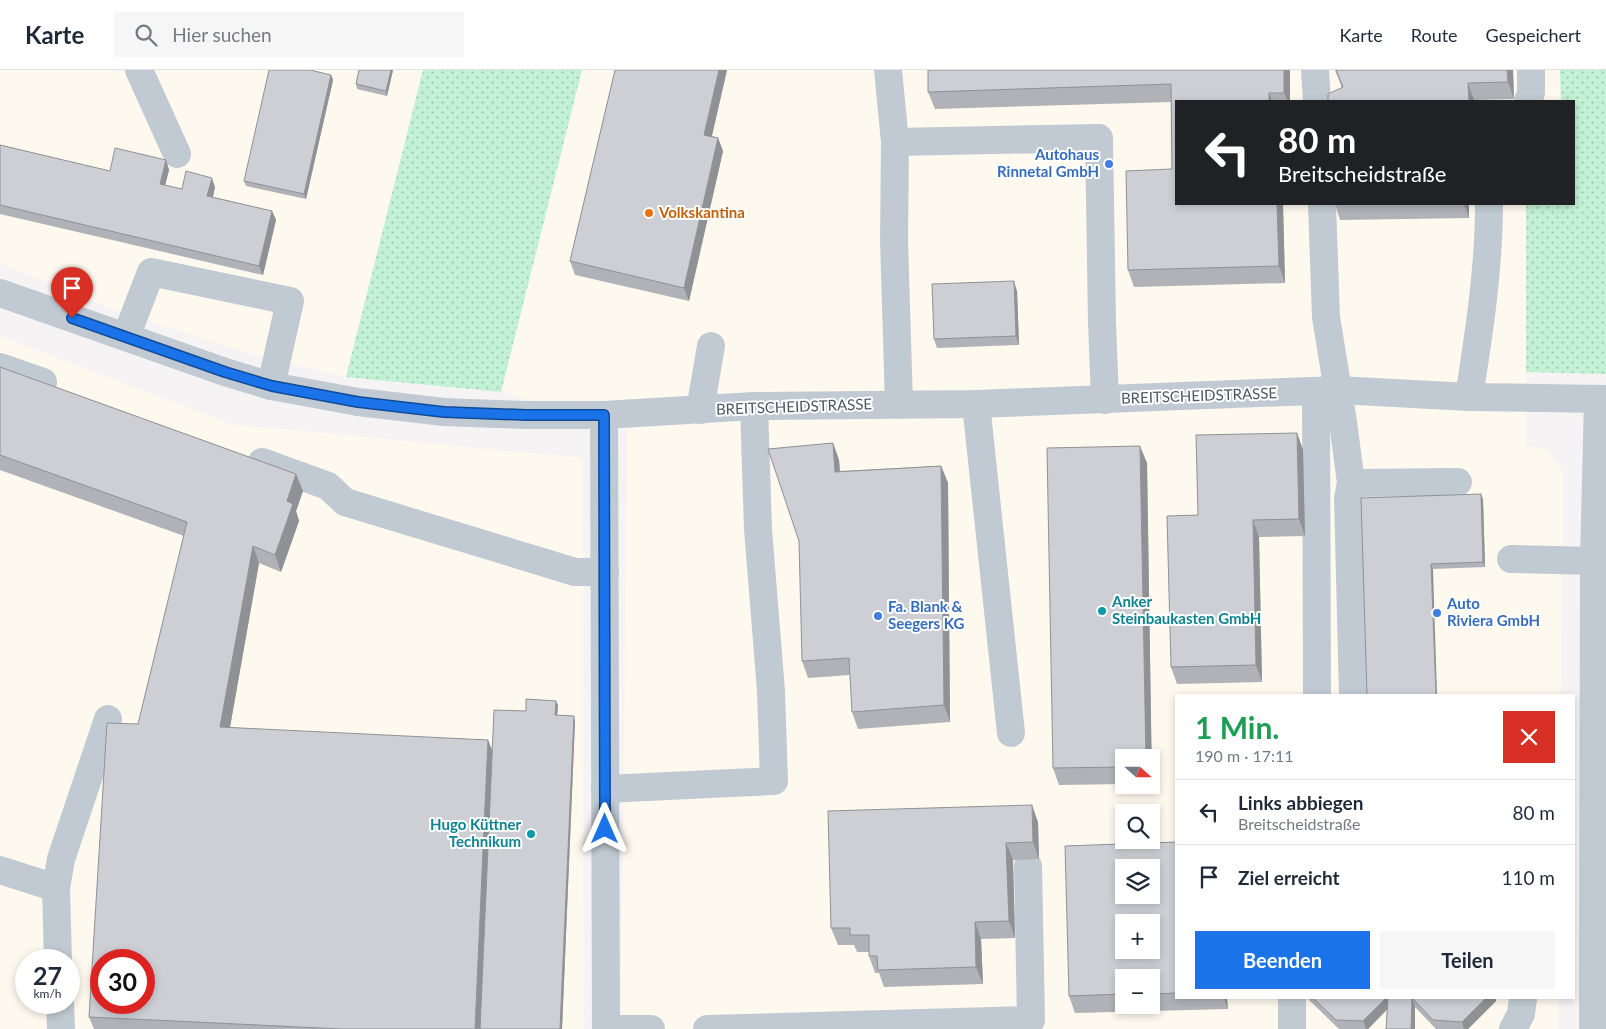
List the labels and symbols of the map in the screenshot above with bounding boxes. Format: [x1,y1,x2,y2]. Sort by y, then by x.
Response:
place label: Autohaus Rinnetal GmbH [997,145,1099,180]
marker: Autohaus Rinnetal GmbH [1103,158,1115,170]
place label: Volkskantina [658,203,745,221]
marker: Volkskantina [643,207,655,219]
pin [51,267,93,318]
street label: BREITSCHEIDSTRASSE [1121,383,1277,407]
street label: BREITSCHEIDSTRASSE [716,394,872,418]
place label: Anker Steinbaukasten GmbH [1111,592,1261,627]
place label: Auto Riviera GmbH [1446,594,1540,629]
place label: Fa. Blank & Seegers KG [888,597,965,632]
marker: Anker Steinbaukasten GmbH [1096,605,1108,617]
marker: Auto Riviera GmbH [1431,607,1443,619]
marker: Fa. Blank & Seegers KG [872,610,884,622]
north arrow [1115,749,1160,794]
position arrow [578,802,630,854]
place label: Hugo Küttner Technikum [430,815,521,850]
marker: Hugo Küttner Technikum [525,828,537,840]
speed limit sign: 30 [90,949,155,1014]

